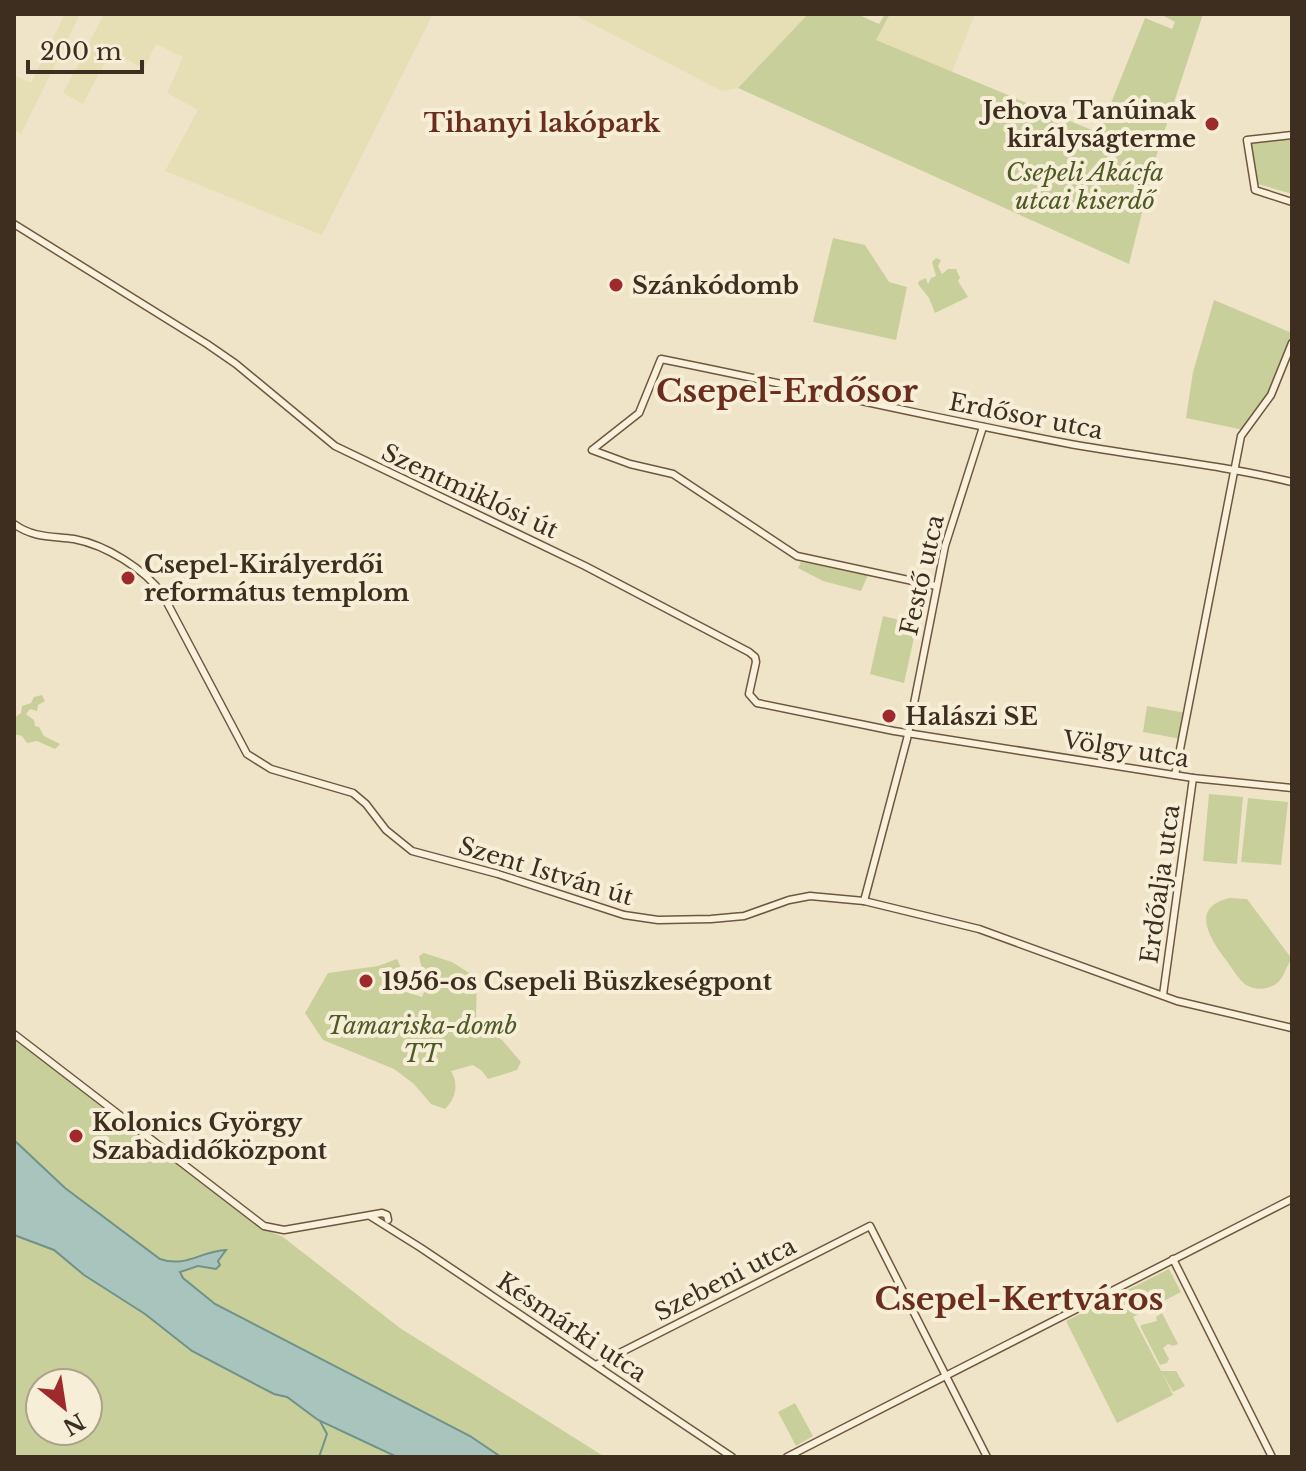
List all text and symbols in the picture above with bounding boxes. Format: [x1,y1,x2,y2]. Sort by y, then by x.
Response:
scale bar [28,24,142,74]
text: 200 m [40,37,122,66]
place label: Jehova Tanúinak királyságterme [978,96,1197,153]
district label: Tihanyi lakópark [424,107,661,139]
marker: Jehova Tanúinak királyságterme [1203,115,1221,133]
park label: Csepeli Akácfa utcai kiserdő [1006,158,1164,215]
place label: Szánkódomb [632,271,799,300]
marker: Szánkódomb [607,276,625,294]
district label: Csepel-Erdősor [656,371,918,411]
street label: Erdősor utca [947,387,1106,445]
street label: Szentmiklósi út [377,437,563,545]
street label: Festő utca [894,511,950,638]
place label: Csepel-Királyerdői református templom [144,550,410,607]
marker: Csepel-Királyerdői református templom [119,569,137,587]
place label: Halászi SE [905,702,1038,731]
marker: Halászi SE [880,707,898,725]
street label: Völgy utca [1060,725,1192,773]
street label: Erdőalja utca [1134,802,1186,965]
street label: Szent István út [455,831,637,911]
place label: 1956-os Csepeli Büszkeségpont [382,967,773,996]
marker: 1956-os Csepeli Büszkeségpont [357,972,375,990]
park label: Tamariska-domb TT [327,1011,517,1068]
place label: Kolonics György Szabadidőközpont [92,1108,328,1165]
marker: Kolonics György Szabadidőközpont [67,1127,85,1145]
street label: Szebeni utca [649,1231,801,1327]
street label: Késmárki utca [492,1266,653,1388]
district label: Csepel-Kertváros [875,1279,1163,1319]
north arrow [24,1367,104,1447]
text: N [58,1407,89,1441]

